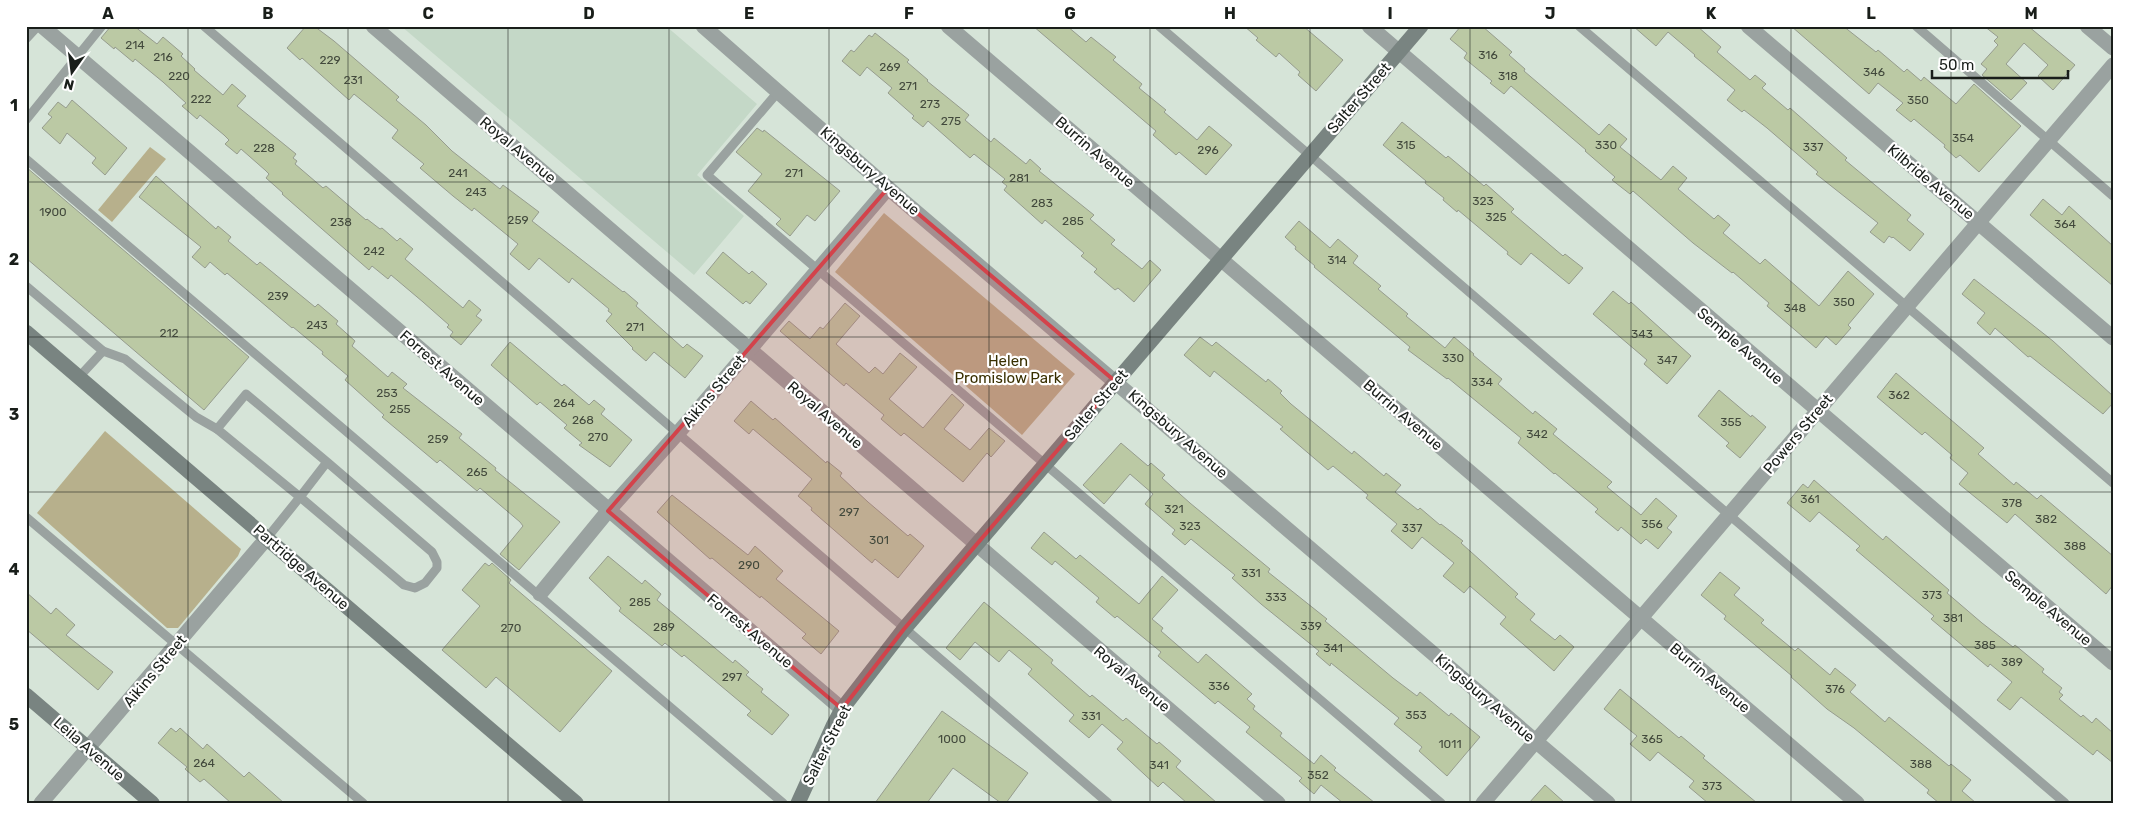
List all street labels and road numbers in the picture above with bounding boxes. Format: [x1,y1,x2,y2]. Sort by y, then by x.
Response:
street label: Salter Street [1323,59,1395,137]
street label: Royal Avenue [476,113,560,187]
street label: Burrin Avenue [1052,113,1138,191]
street label: Kingsbury Avenue [817,123,923,219]
street label: Kilbride Avenue [1884,140,1978,224]
street label: Semple Avenue [1693,304,1787,388]
street label: Forrest Avenue [396,326,488,410]
street label: Aikins Street [679,351,750,431]
street label: Salter Street [1060,366,1132,444]
street label: Burrin Avenue [1360,376,1446,454]
street label: Royal Avenue [784,377,866,453]
street label: Kingsbury Avenue [1125,386,1231,482]
street label: Powers Street [1759,390,1837,478]
street label: Partridge Avenue [250,521,352,613]
street label: Semple Avenue [2001,566,2095,650]
street label: Forrest Avenue [704,590,796,672]
street label: Aikins Street [120,631,191,711]
street label: Burrin Avenue [1666,639,1754,717]
street label: Royal Avenue [1090,642,1174,716]
street label: Kingsbury Avenue [1432,650,1538,746]
street label: Salter Street [799,702,855,788]
street label: Leila Avenue [50,713,128,785]

